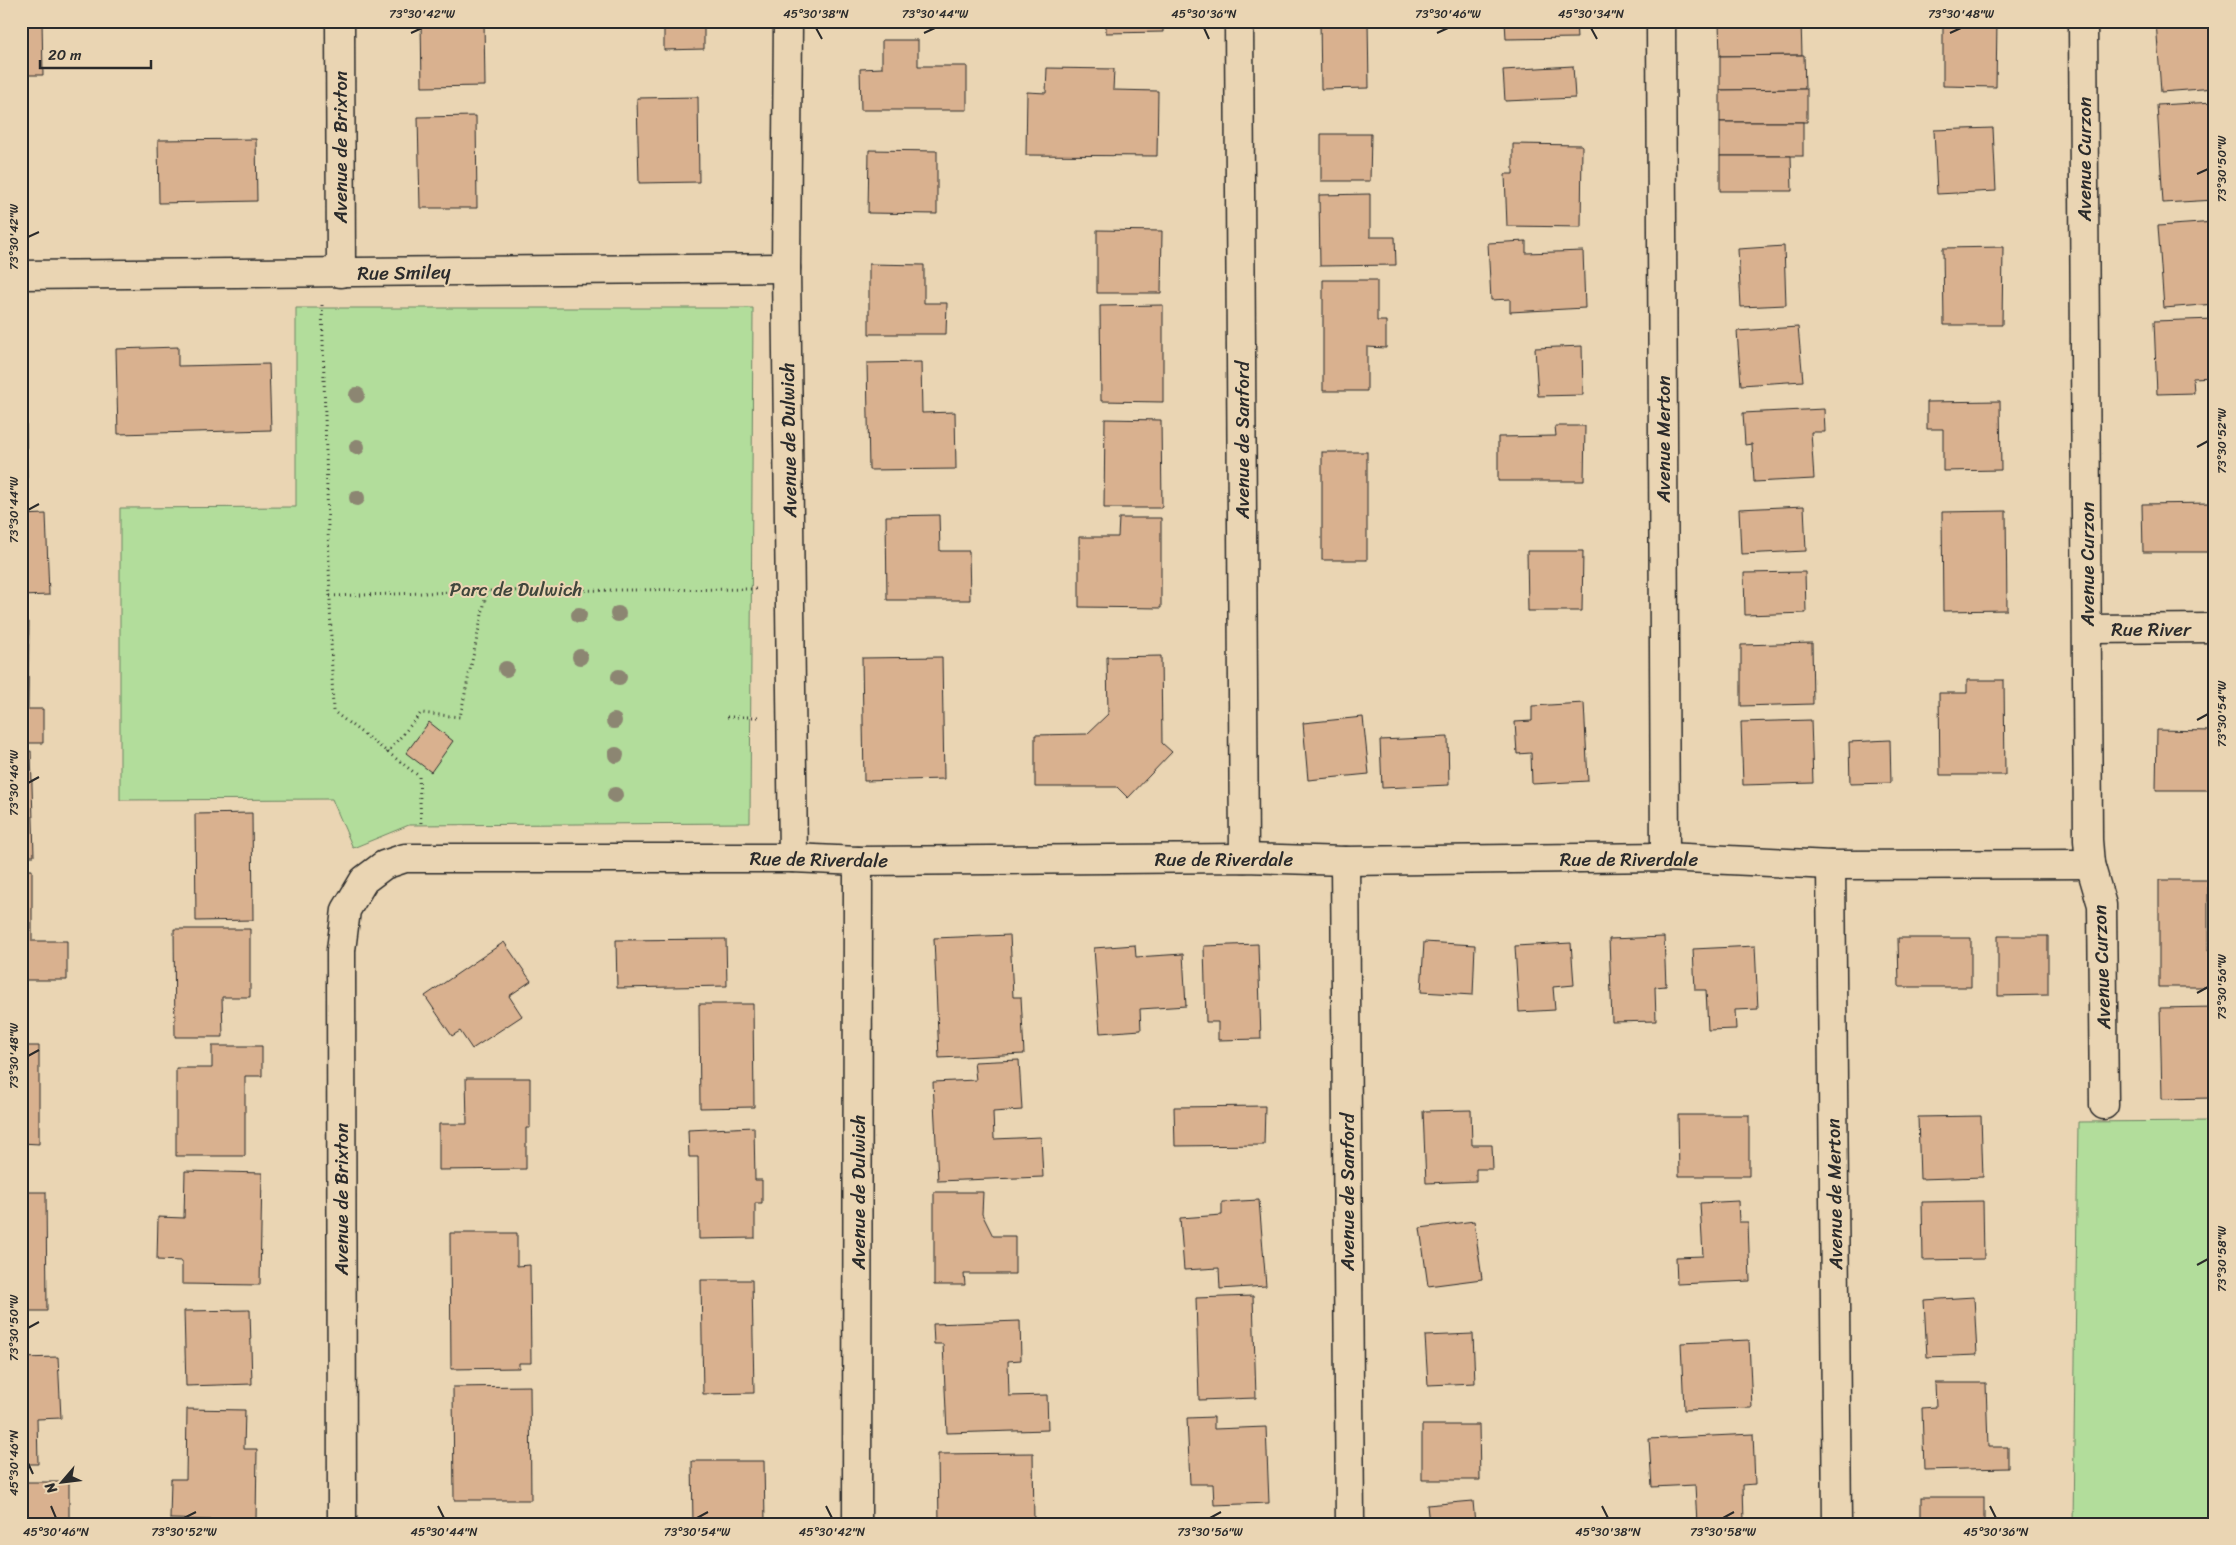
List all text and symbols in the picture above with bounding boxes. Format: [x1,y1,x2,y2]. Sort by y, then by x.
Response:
text: 73°30'42"W [389,3,456,25]
text: 45°30'38"N [783,3,850,25]
text: 73°30'44"W [902,3,969,25]
text: 45°30'36"N [1171,3,1237,25]
text: 73°30'46"W [1415,3,1482,25]
text: 45°30'34"N [1558,3,1625,25]
text: 73°30'48"W [1928,3,1995,25]
scale bar [40,38,151,70]
text: 20 m [48,42,82,68]
street label: Avenue de Brixton [324,71,357,224]
street label: Avenue Curzon [2068,97,2101,222]
text: 73°30'50"W [2211,135,2233,202]
text: 73°30'42"W [3,203,25,270]
street label: Rue Smiley [357,255,451,290]
street label: Avenue de Sanford [1226,359,1259,520]
street label: Avenue de Dulwich [771,362,806,519]
street label: Avenue Merton [1647,376,1680,503]
text: 73°30'52"W [2211,407,2233,474]
text: 73°30'44"W [3,476,25,543]
street label: Avenue Curzon [2071,502,2104,627]
park label: Parc de Dulwich [450,573,582,606]
street label: Rue River [2111,613,2192,646]
text: 73°30'54"W [2211,680,2233,747]
text: 73°30'46"W [3,749,25,816]
street label: Rue de Riverdale [749,842,889,877]
street label: Rue de Riverdale [1155,843,1293,876]
street label: Rue de Riverdale [1560,843,1698,876]
street label: Avenue Curzon [2083,904,2120,1031]
text: 73°30'56"W [2211,953,2233,1020]
text: 73°30'48"W [3,1022,25,1089]
street label: Avenue de Sanford [1331,1111,1364,1272]
street label: Avenue de Dulwich [842,1114,875,1271]
street label: Avenue de Merton [1817,1118,1852,1271]
street label: Avenue de Brixton [325,1123,358,1276]
text: 73°30'58"W [2211,1225,2233,1292]
text: 73°30'50"W [3,1294,25,1361]
text: 45°30'46"N [3,1429,25,1496]
north arrow [38,1458,88,1508]
text: N [38,1477,65,1499]
text: 45°30'46"N [23,1521,90,1543]
text: 73°30'52"W [151,1521,218,1543]
text: 45°30'44"N [411,1521,478,1543]
text: 73°30'54"W [664,1521,731,1543]
text: 45°30'42"N [799,1521,866,1543]
text: 73°30'56"W [1177,1521,1244,1543]
text: 45°30'38"N [1575,1521,1642,1543]
text: 73°30'58"W [1690,1521,1757,1543]
text: 45°30'36"N [1963,1521,2029,1543]

